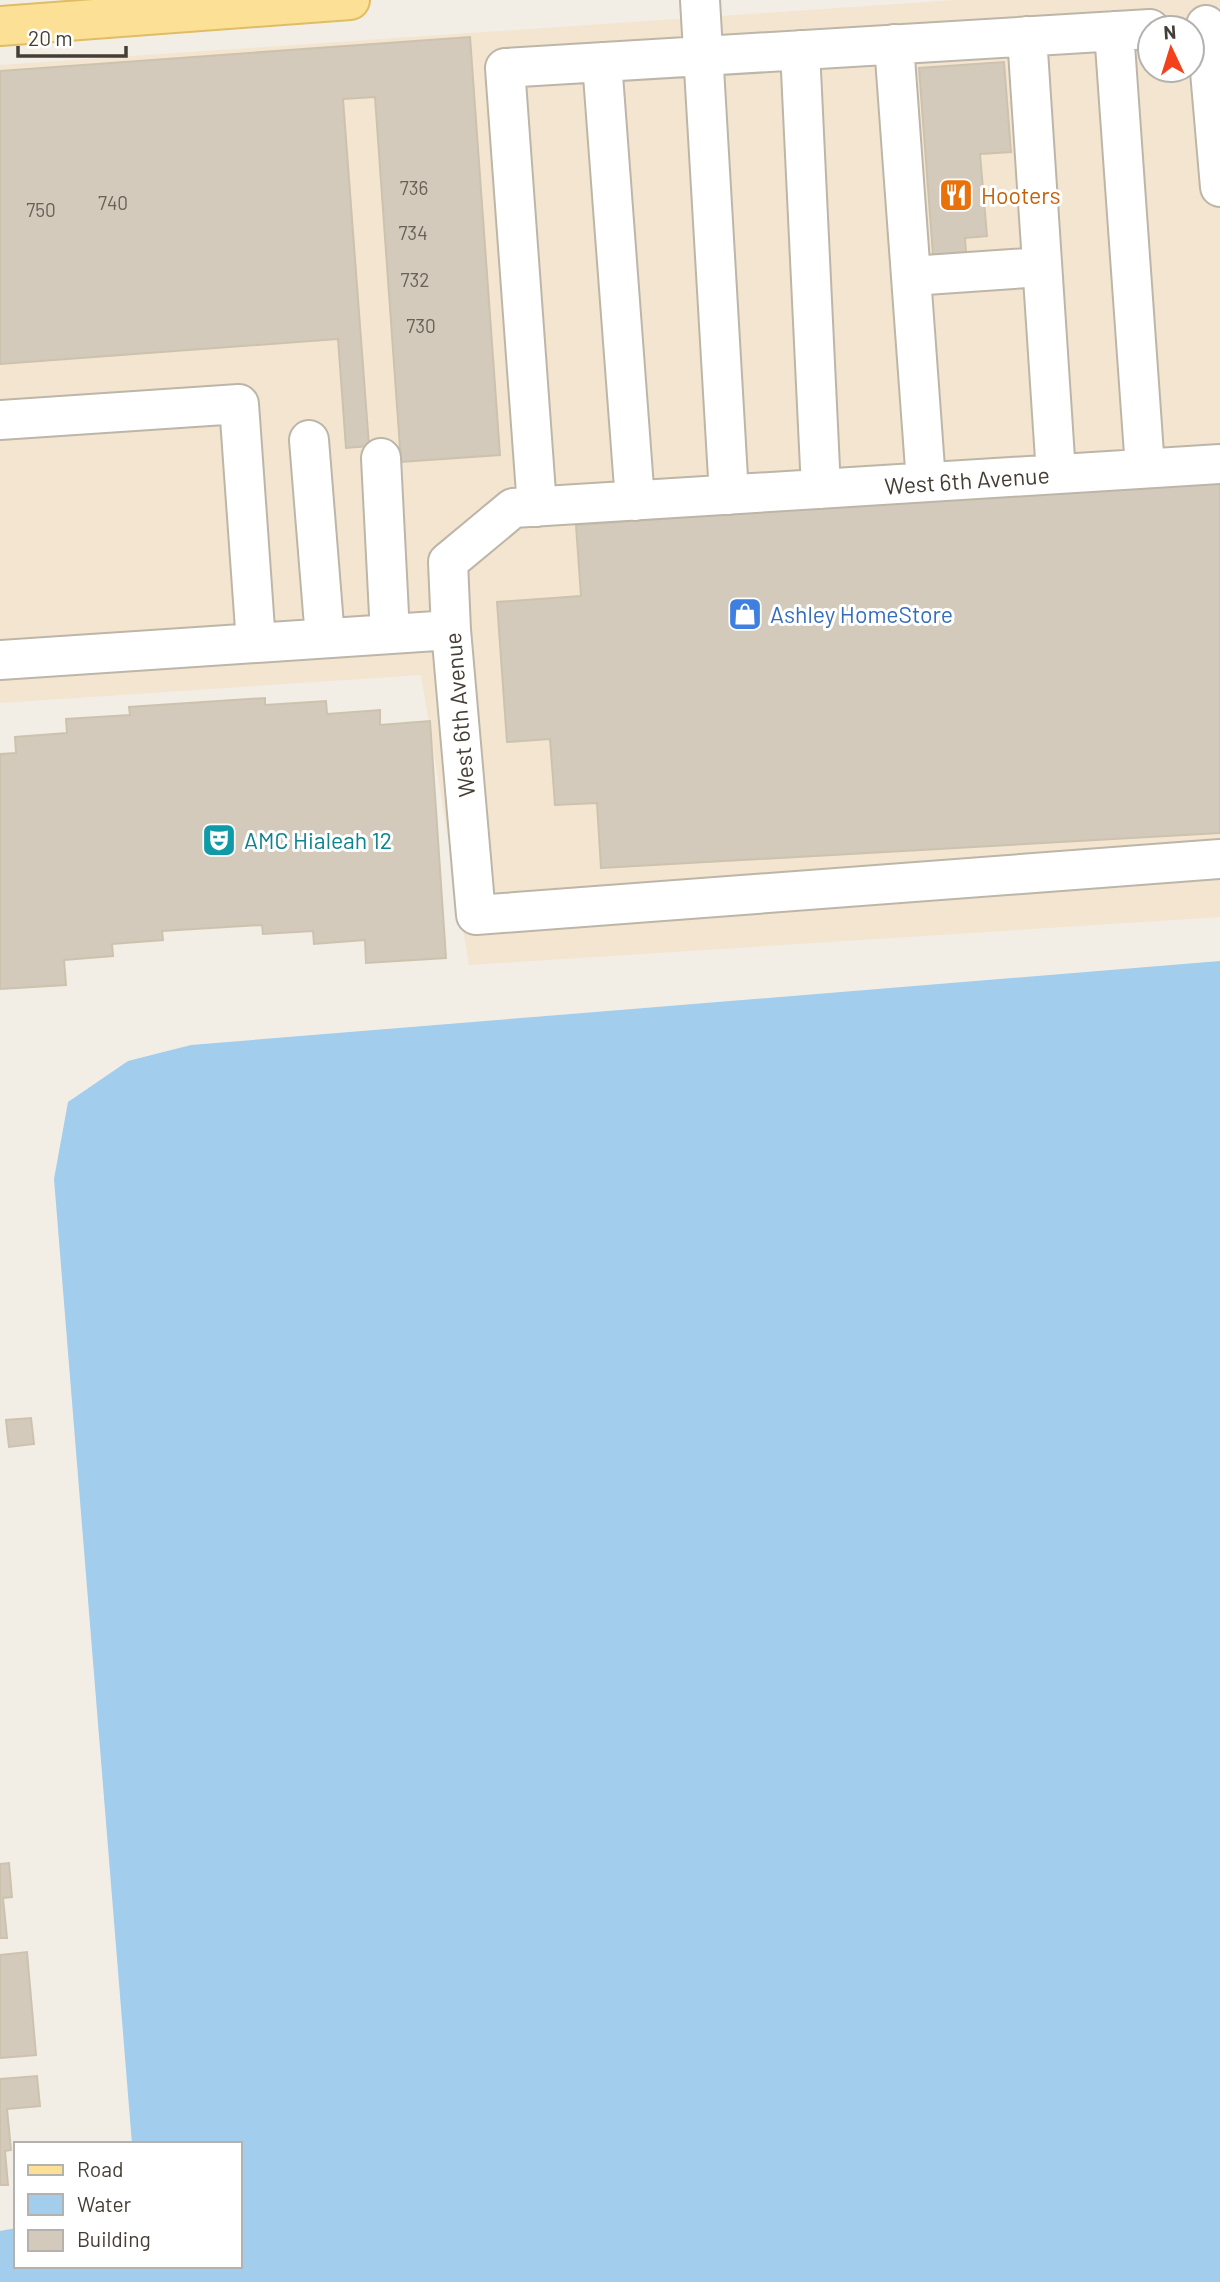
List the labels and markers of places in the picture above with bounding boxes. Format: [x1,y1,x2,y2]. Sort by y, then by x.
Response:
restaurant icon: Hooters [937,176,975,214]
place label: Hooters [981,181,1061,209]
shop icon: Ashley HomeStore [726,595,764,633]
place label: Ashley HomeStore [770,600,953,628]
theatre icon: AMC Hialeah 12 [200,821,238,859]
place label: AMC Hialeah 12 [244,826,392,854]

